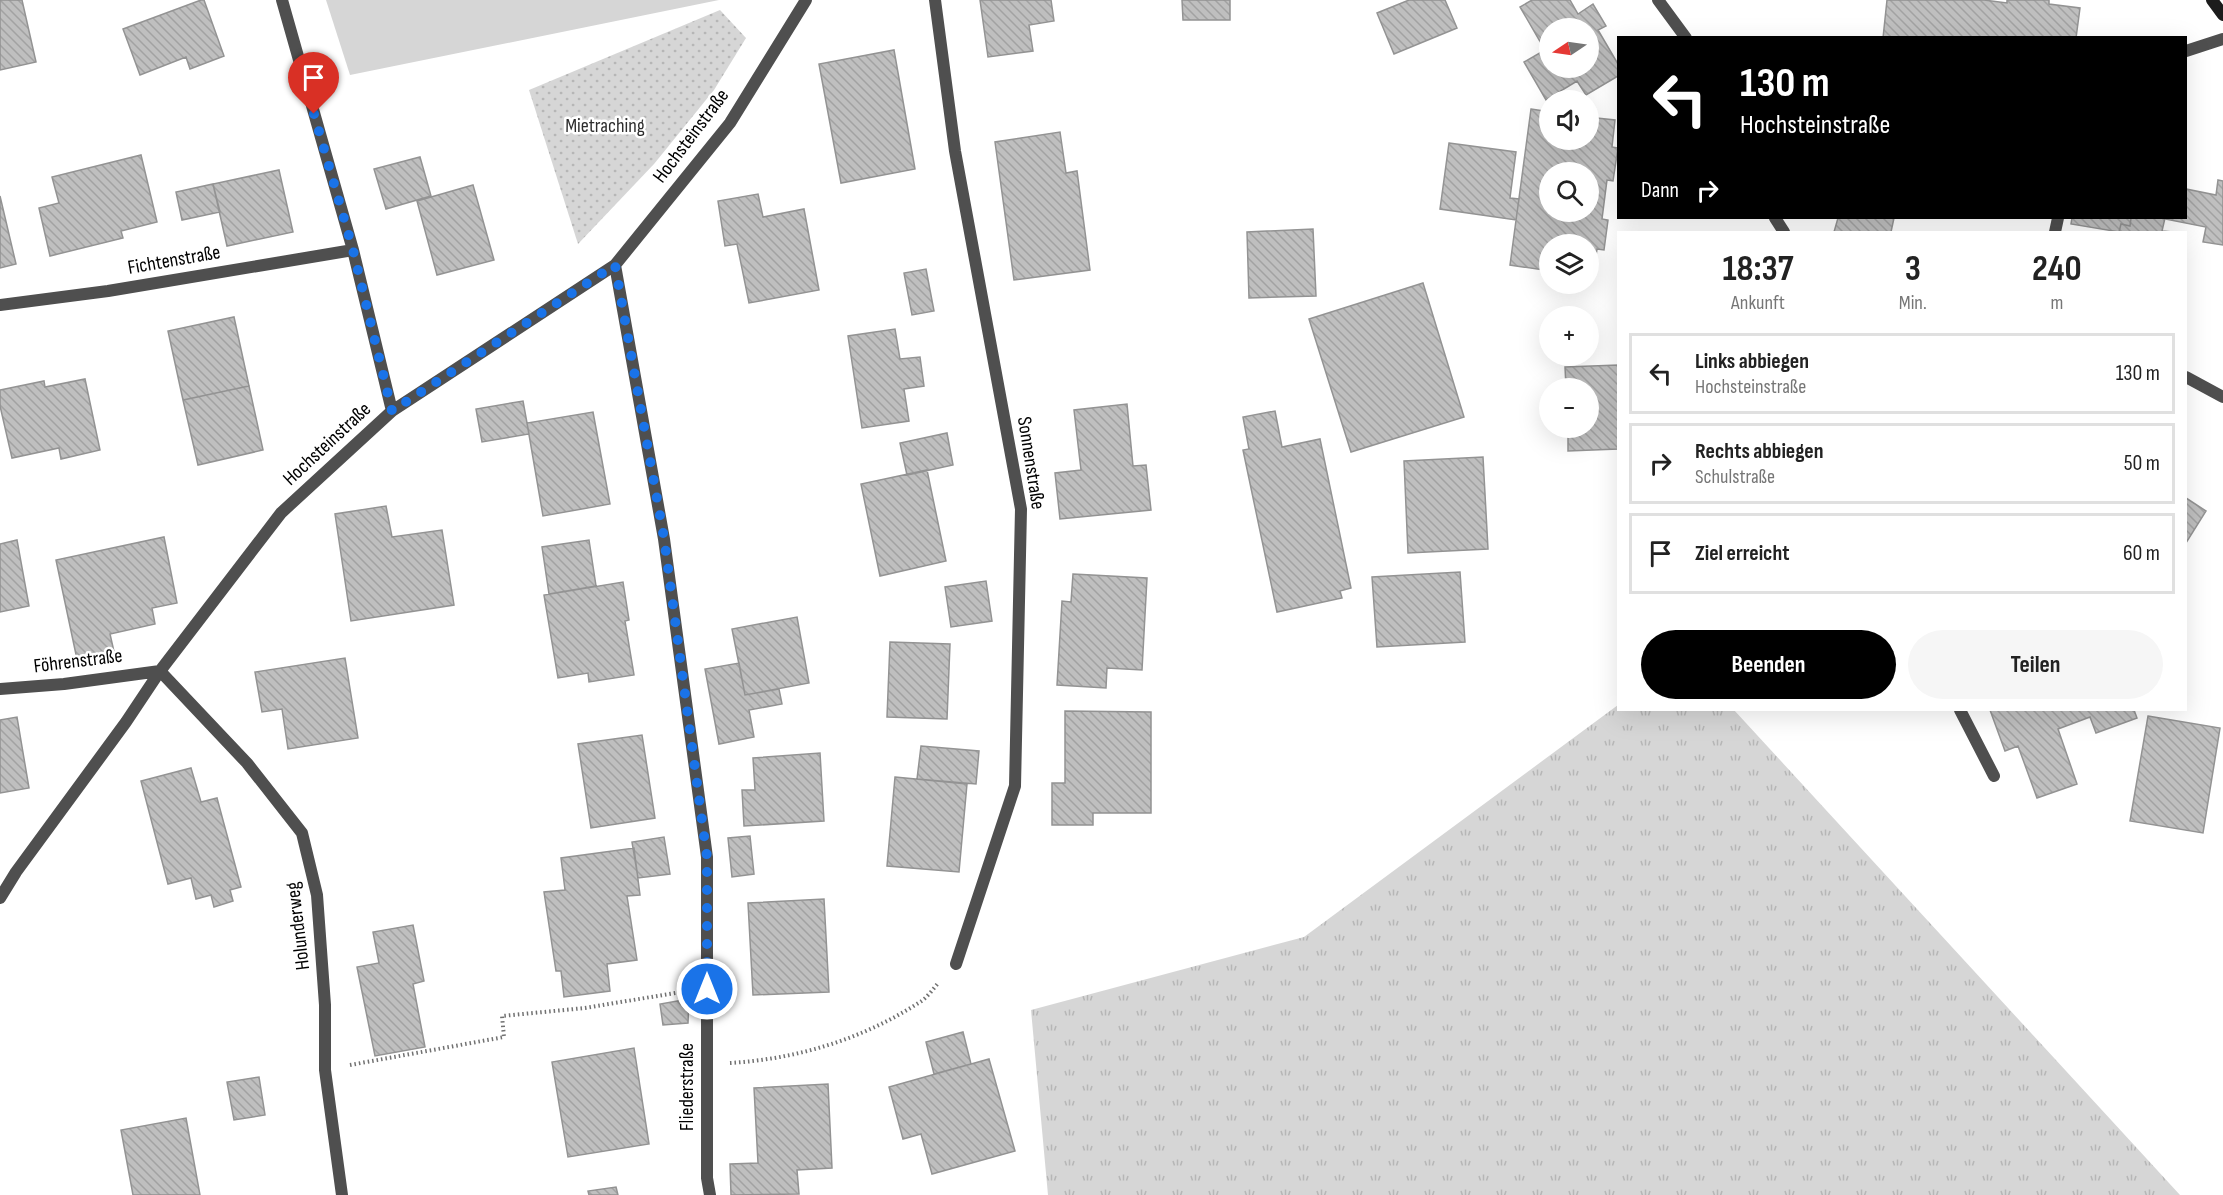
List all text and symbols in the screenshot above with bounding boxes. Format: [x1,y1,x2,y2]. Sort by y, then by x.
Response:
north arrow [1539,18,1599,78]
map controls [1539,18,1599,438]
pin [288,52,339,114]
text: 130 m [1740,58,1830,109]
icon: left [1641,60,1719,138]
icon: arrive [297,61,330,94]
street label: Hochsteinstraße [648,84,734,188]
button: sound [1539,90,1599,150]
text: Hochsteinstraße [1740,109,1890,141]
park label: Mietraching [565,114,645,138]
button: search [1539,162,1599,222]
icon: right [1691,174,1724,207]
text: Dann [1641,177,1679,204]
button: layers [1539,234,1599,294]
street label: Fichtenstraße [126,240,222,280]
text: 18:37 [1722,248,1793,291]
text: 3 [1905,248,1921,291]
text: 240 [2032,248,2082,291]
text: Ankunft [1731,291,1785,315]
text: Min. [1899,291,1927,315]
text: m [2050,291,2063,315]
button: + [1539,306,1599,366]
text: Links abbiegen [1695,348,1809,375]
icon: left [1644,357,1677,390]
text: 130 m [2116,360,2160,387]
text: Hochsteinstraße [1695,375,1806,399]
button: − [1539,378,1599,438]
street label: Hochsteinstraße [278,397,376,491]
street label: Sonnenstraße [1012,415,1050,511]
text: Rechts abbiegen [1695,438,1824,465]
icon: right [1644,447,1677,480]
text: 50 m [2124,450,2160,477]
text: Schulstraße [1695,465,1775,489]
icon: arrive [1644,537,1677,570]
text: Ziel erreicht [1695,540,1790,567]
text: 60 m [2123,540,2160,567]
button: Beenden [1641,630,1896,699]
button: Teilen [1908,630,2163,699]
street label: Föhrenstraße [32,644,124,678]
street label: Holunderweg [281,881,315,971]
position arrow [675,957,739,1021]
street label: Fliederstraße [675,1043,699,1131]

